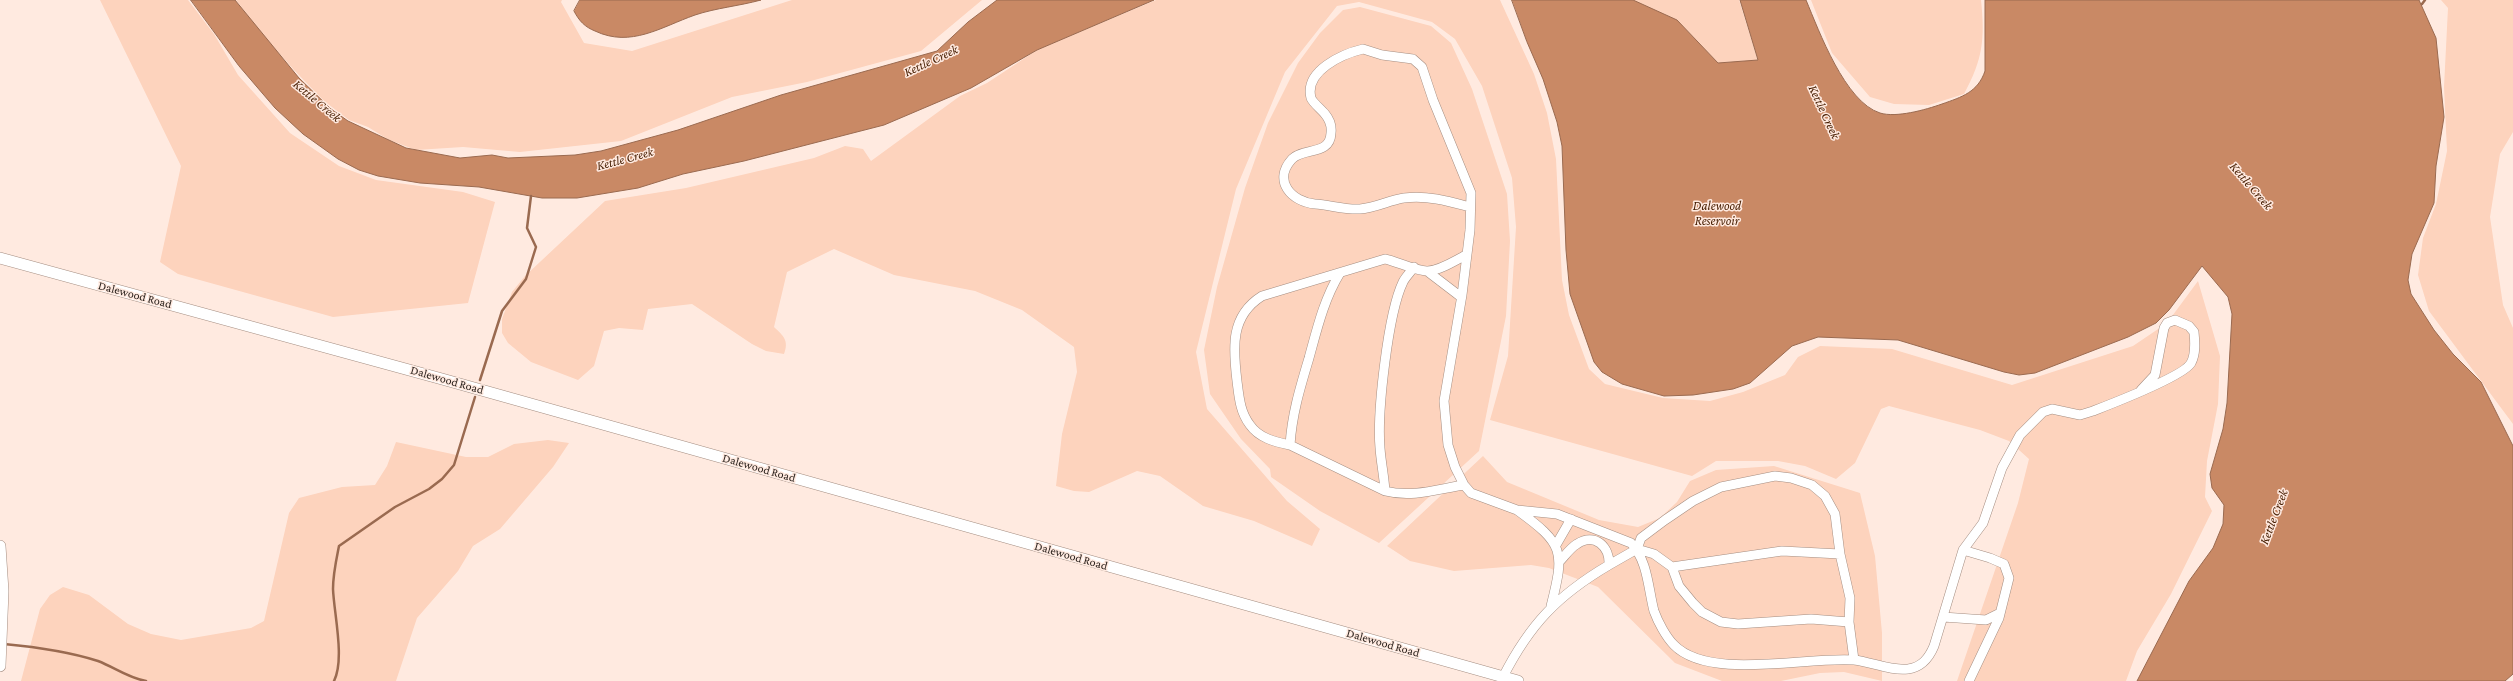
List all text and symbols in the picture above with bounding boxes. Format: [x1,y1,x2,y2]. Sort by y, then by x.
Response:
water label: Kettle Creek [901,42,961,80]
water label: Kettle Creek [290,76,344,126]
water label: Kettle Creek [1805,82,1843,142]
water label: Kettle Creek [595,144,655,174]
water label: Kettle Creek [2226,159,2276,213]
water label: Dalewood Reservoir [1693,198,1741,229]
street label: Dalewood Road [97,278,173,312]
street label: Dalewood Road [409,363,485,397]
street label: Dalewood Road [721,451,797,485]
water label: Kettle Creek [2256,487,2292,547]
street label: Dalewood Road [1033,539,1109,573]
street label: Dalewood Road [1345,626,1421,660]

